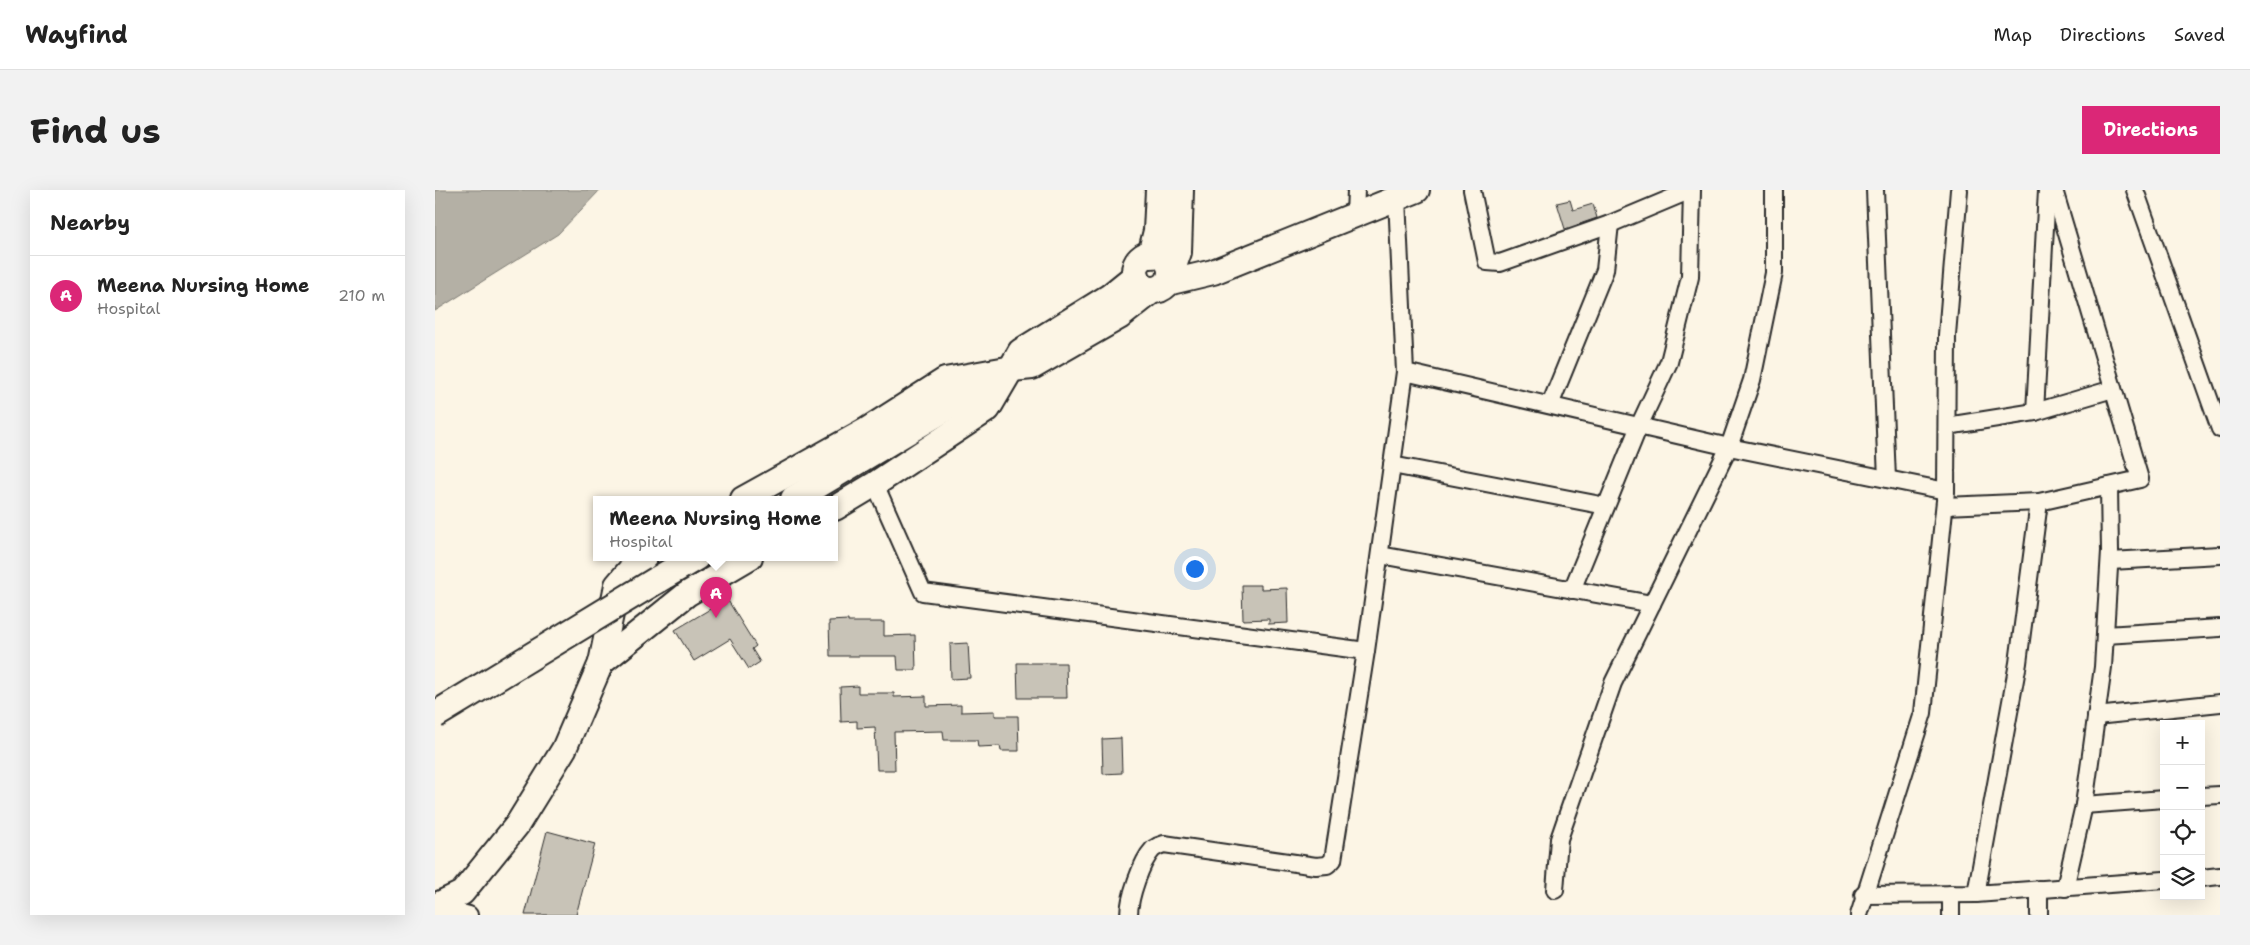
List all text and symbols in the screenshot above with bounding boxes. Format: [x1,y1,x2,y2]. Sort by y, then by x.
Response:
text: Wayfind [25,19,128,51]
text: Map [1994,23,2032,47]
text: Directions [2060,23,2146,47]
text: Saved [2174,23,2225,47]
button: Directions [2082,106,2220,154]
text: Find us [30,107,161,154]
text: Nearby [50,209,130,237]
text: Meena Nursing Home [97,273,310,298]
text: A [60,285,72,306]
text: 210 m [338,285,385,306]
text: Hospital [97,298,160,319]
popup [593,496,838,561]
text: Meena Nursing Home [609,506,822,531]
text: Hospital [609,531,673,552]
your location [1182,556,1208,582]
pin: A [700,577,732,618]
map controls [2160,720,2205,900]
button: + [2160,720,2205,765]
button: − [2160,765,2205,810]
button: locate [2160,810,2205,855]
button: layers [2160,855,2205,900]

